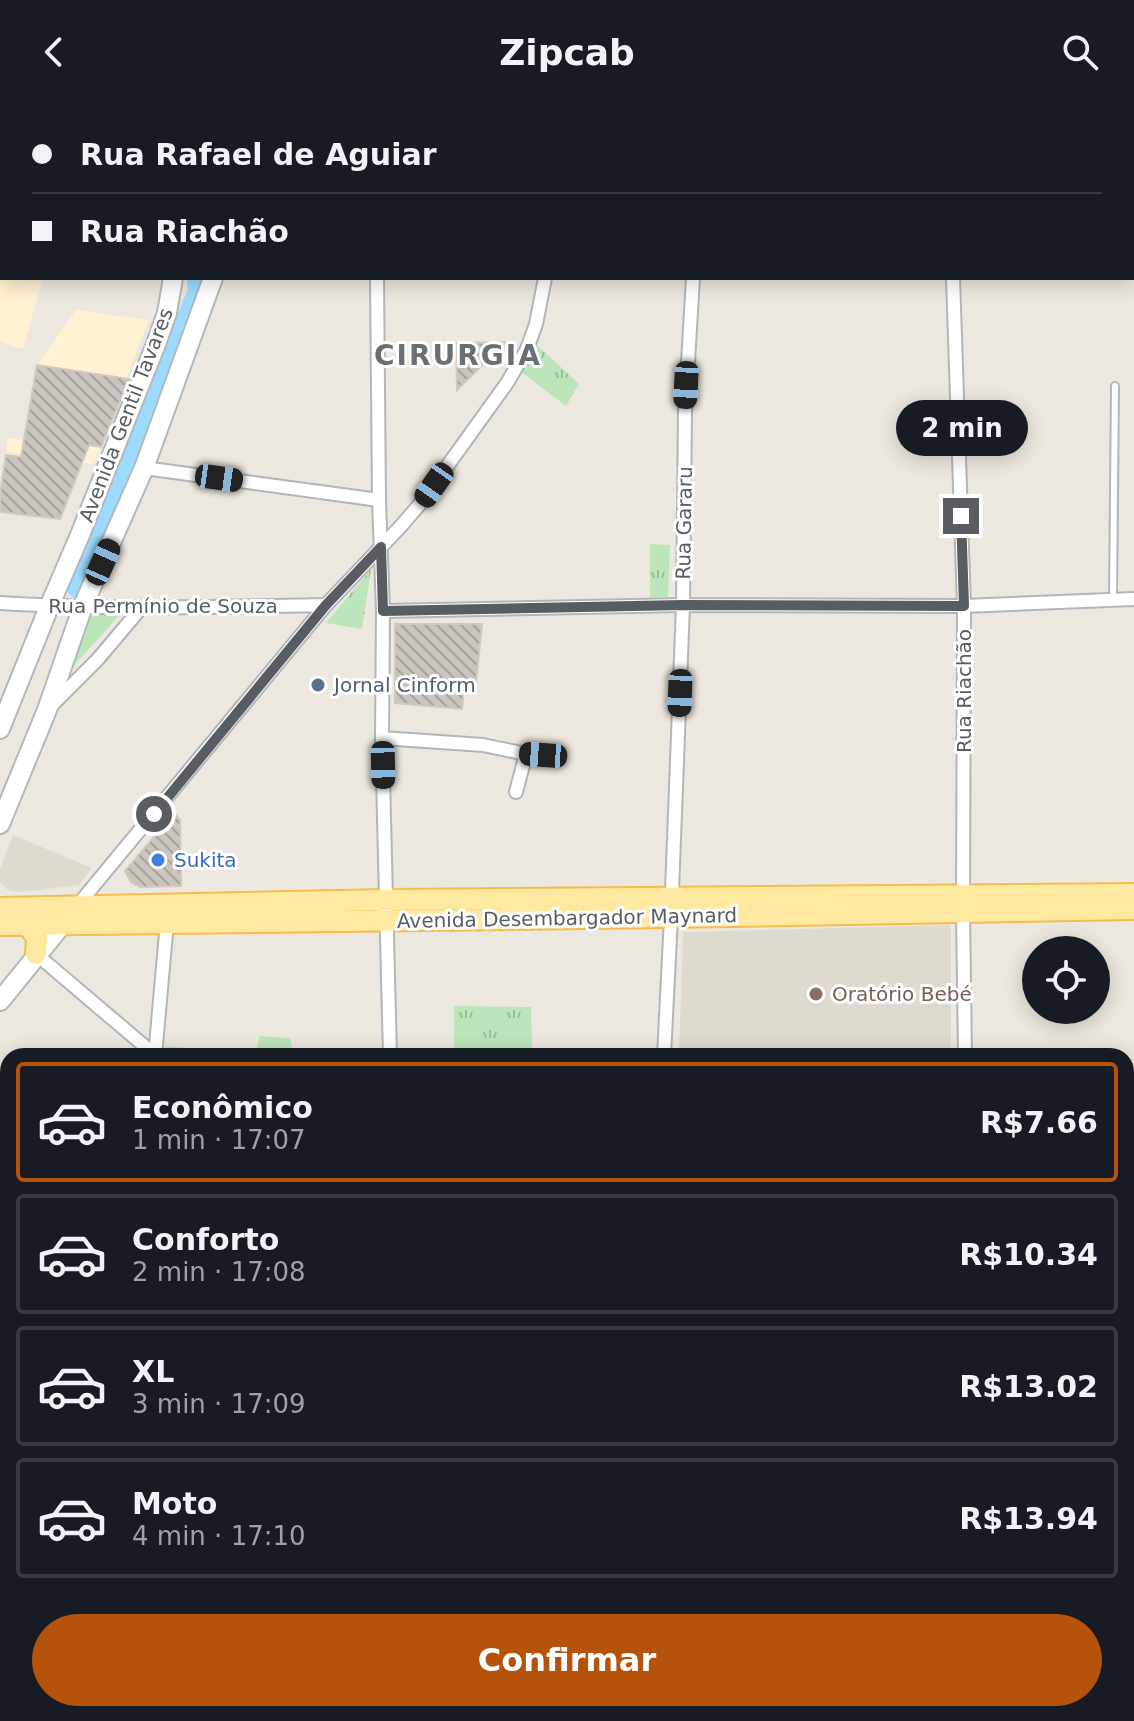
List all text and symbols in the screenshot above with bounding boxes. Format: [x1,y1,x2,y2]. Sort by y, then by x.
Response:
icon: back [32,30,76,74]
icon: search [1058,30,1102,74]
text: Zipcab [499,32,635,73]
text: Rua Rafael de Aguiar [80,137,437,172]
text: Rua Riachão [80,214,289,249]
street label: Avenida Gentil Tavares [74,304,178,526]
district label: CIRURGIA [374,339,542,372]
car [673,360,699,410]
callout: 2 min [895,400,1027,456]
text: 2 min [921,413,1003,443]
car [410,458,458,512]
car [194,463,244,493]
street label: Rua Gararu [671,466,697,580]
route end [943,498,979,534]
car [82,535,124,589]
street label: Rua Permínio de Souza [48,594,278,618]
street label: Rua Riachão [952,629,976,753]
car [667,669,693,717]
place label: Jornal Cinform [332,673,476,697]
marker: Jornal Cinform [309,676,327,694]
car [371,741,395,789]
car [518,741,568,769]
route start [136,796,172,832]
place label: Sukita [174,848,237,872]
marker: Sukita [149,851,167,869]
street label: Avenida Desembargador Maynard [397,903,737,933]
map controls [1022,936,1110,1024]
button: locate [1022,936,1110,1024]
place label: Oratório Bebé [832,982,972,1006]
marker: Oratório Bebé [807,985,825,1003]
icon: car [36,1086,108,1158]
text: Econômico [132,1090,313,1125]
text: R$7.66 [980,1105,1098,1140]
text: 1 min · 17:07 [132,1125,306,1155]
icon: car [36,1218,108,1290]
text: Conforto [132,1222,279,1257]
text: R$10.34 [959,1237,1098,1272]
text: 2 min · 17:08 [132,1257,306,1287]
icon: car [36,1350,108,1422]
text: XL [132,1354,174,1389]
text: R$13.02 [959,1369,1098,1404]
text: 3 min · 17:09 [132,1389,306,1419]
icon: car [36,1482,108,1554]
text: Moto [132,1486,217,1521]
text: R$13.94 [959,1501,1098,1536]
text: 4 min · 17:10 [132,1521,306,1551]
button: Confirmar [32,1614,1102,1706]

